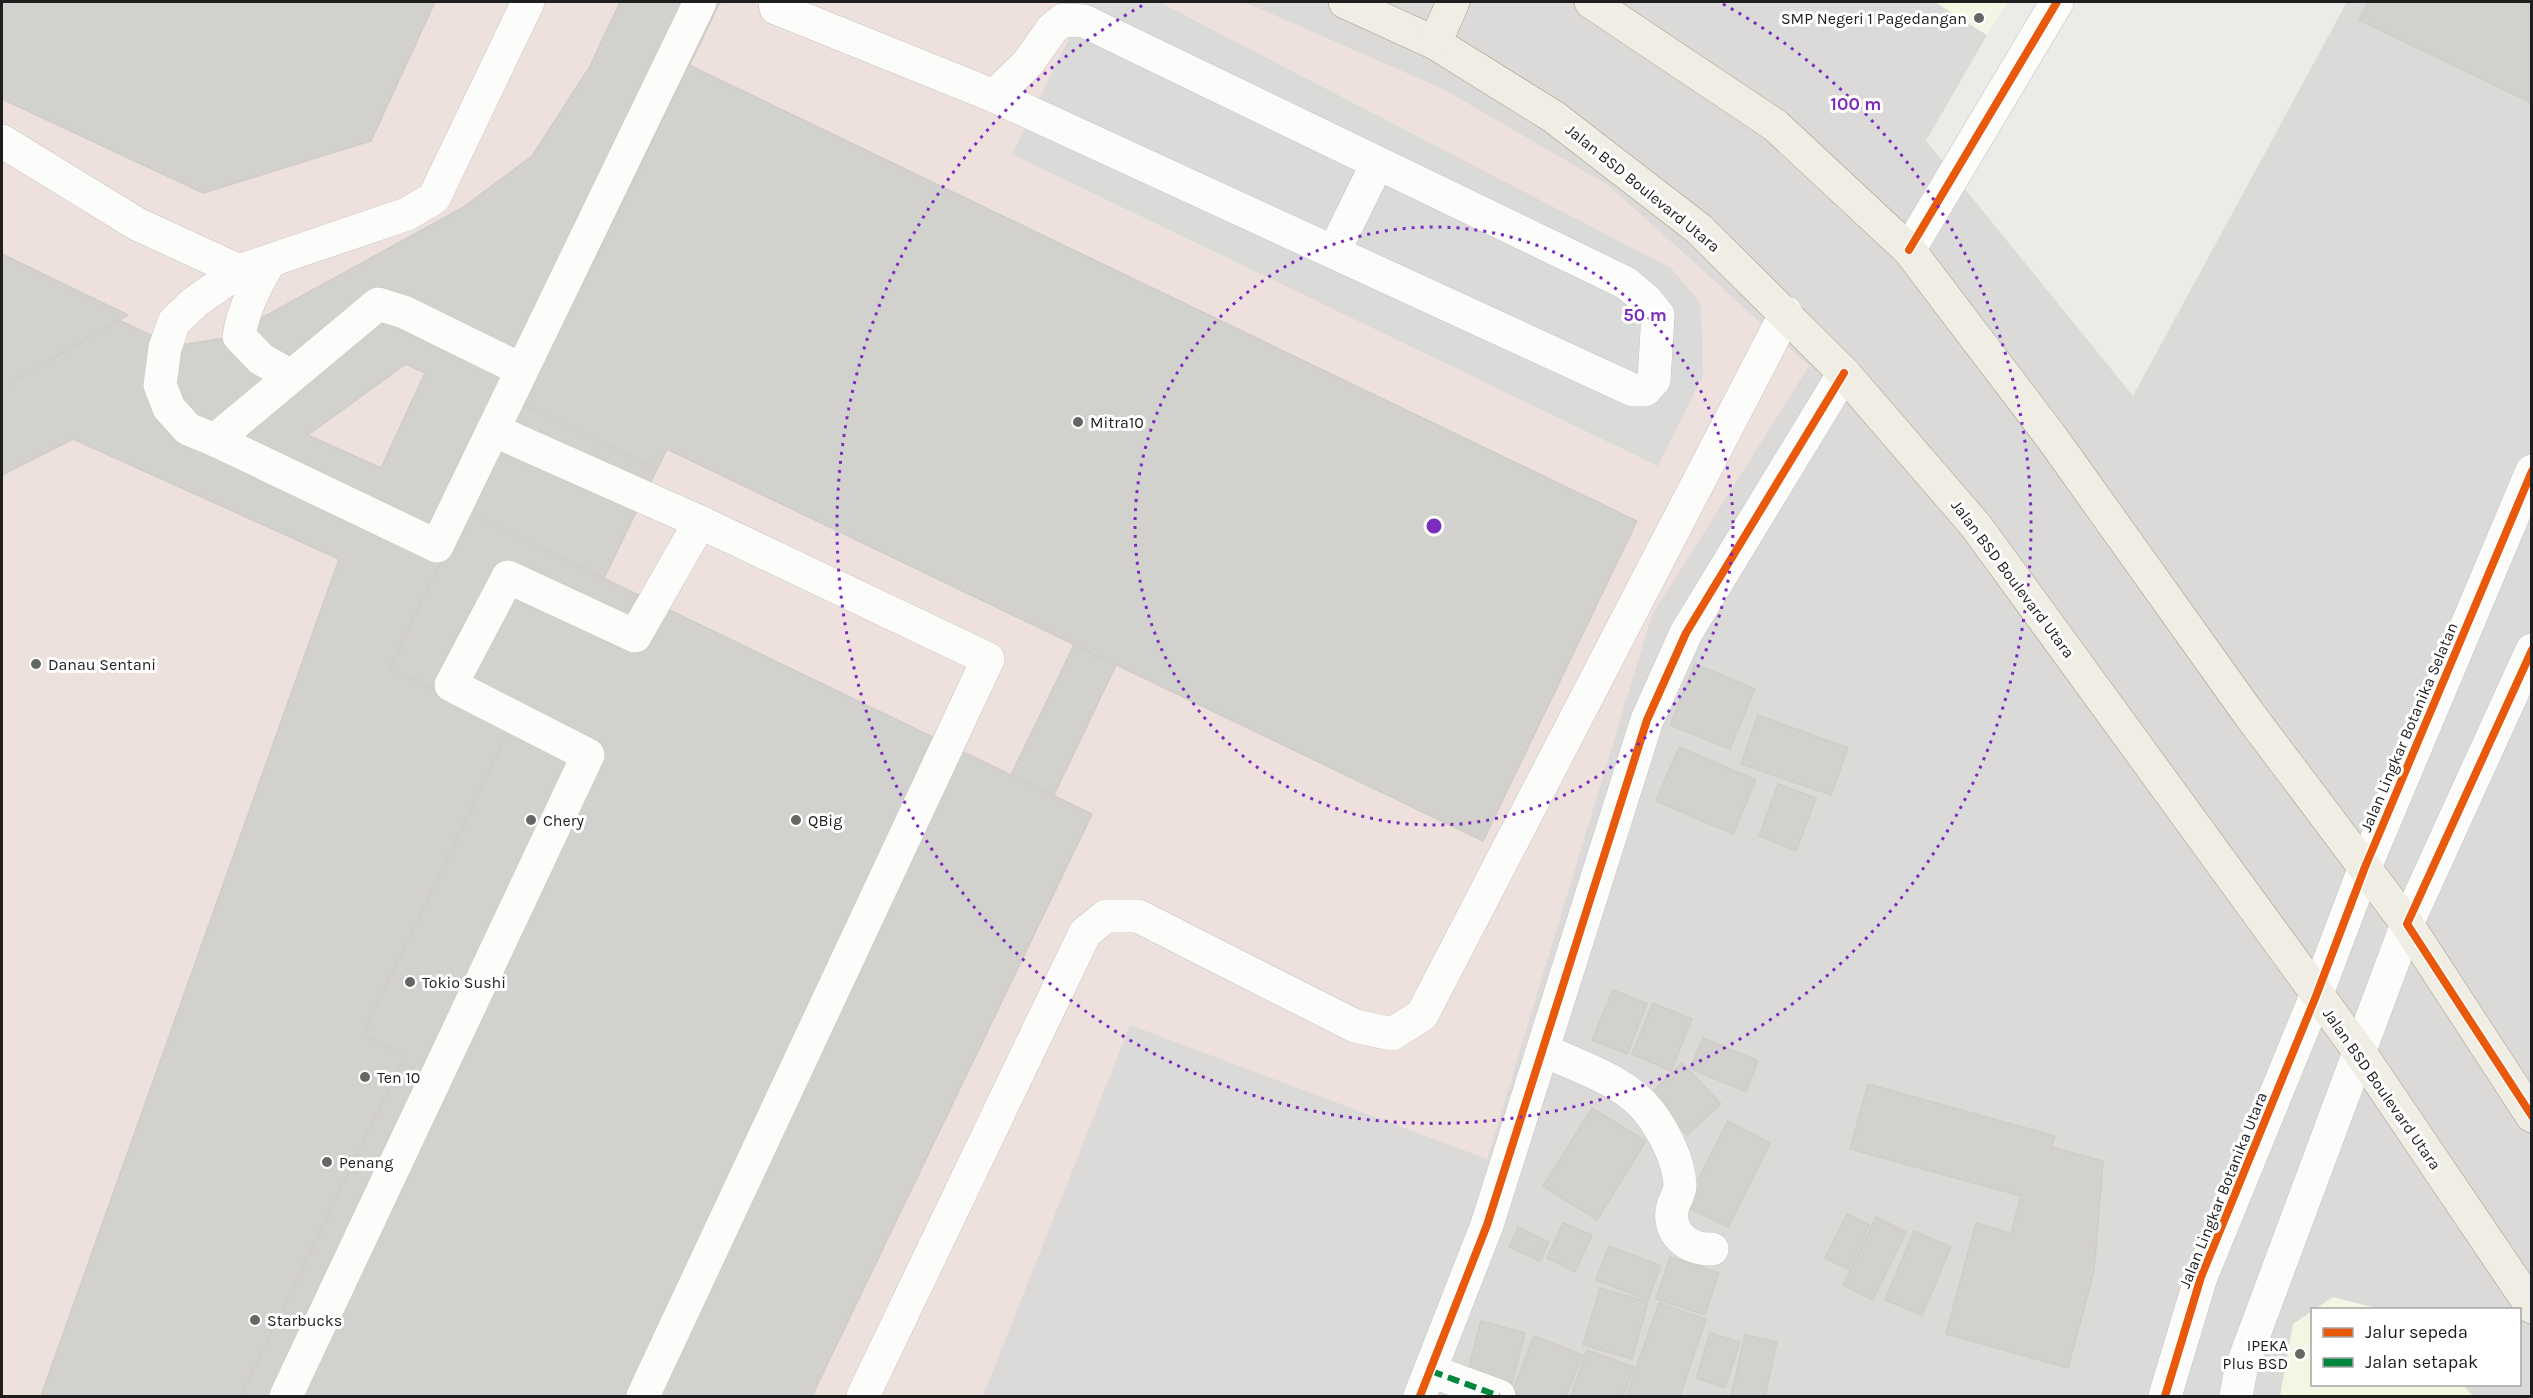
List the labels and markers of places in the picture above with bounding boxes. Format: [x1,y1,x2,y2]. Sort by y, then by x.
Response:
place label: SMP Negeri 1 Pagedangan [1781,9,1967,28]
marker: SMP Negeri 1 Pagedangan [1972,11,1986,25]
place label: Mitra10 [1090,413,1144,432]
marker: Mitra10 [1071,415,1085,429]
centre of rings [1424,516,1444,536]
place label: Danau Sentani [48,655,156,674]
marker: Danau Sentani [29,657,43,671]
place label: Chery [543,811,584,830]
place label: QBig [808,811,842,830]
marker: Chery [524,813,538,827]
marker: QBig [789,813,803,827]
place label: Tokio Sushi [422,973,506,992]
marker: Tokio Sushi [403,975,417,989]
place label: Ten 10 [377,1068,420,1087]
marker: Ten 10 [358,1070,372,1084]
place label: Penang [339,1153,393,1172]
marker: Penang [320,1155,334,1169]
place label: Starbucks [267,1311,342,1330]
marker: Starbucks [248,1313,262,1327]
place label: IPEKA Plus BSD [2223,1336,2288,1373]
marker: IPEKA Plus BSD [2293,1347,2307,1361]

